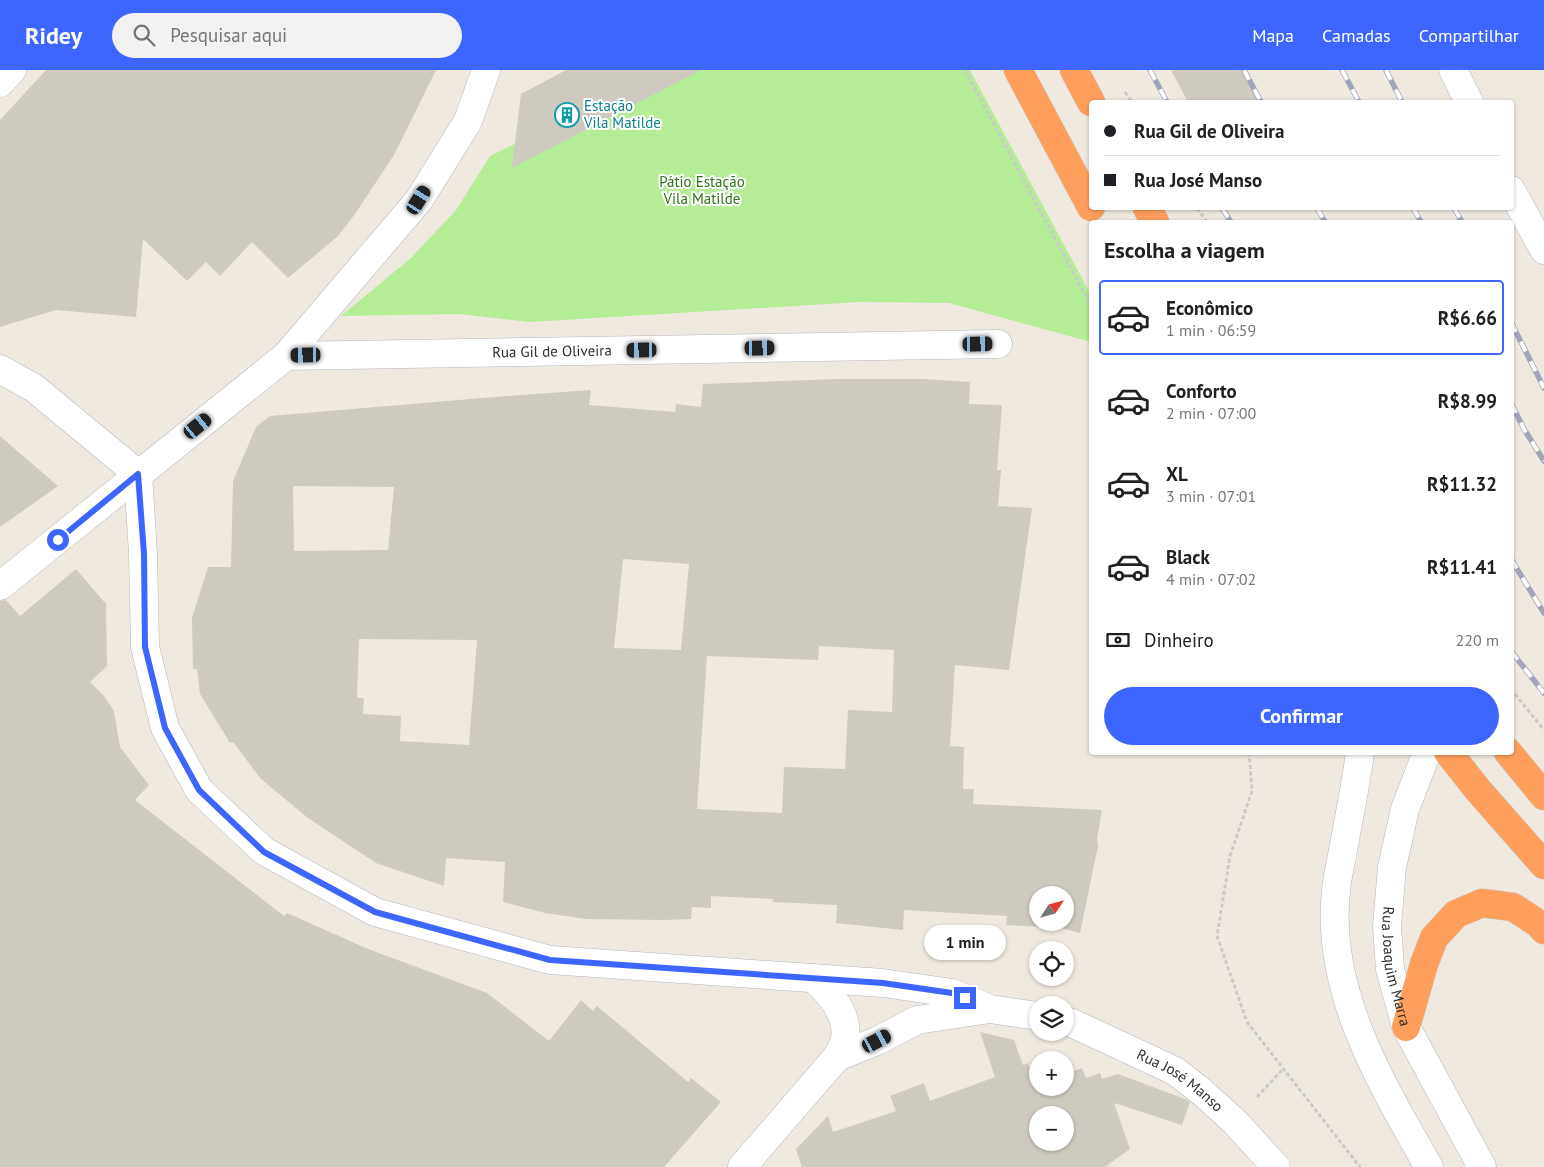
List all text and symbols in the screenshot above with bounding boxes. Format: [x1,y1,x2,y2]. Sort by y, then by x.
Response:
search box [112,13,462,58]
text: Ridey [25,20,82,51]
icon: search [130,21,158,49]
text: Pesquisar aqui [170,23,287,47]
text: Mapa [1252,24,1294,47]
text: Camadas [1322,24,1391,47]
text: Compartilhar [1419,24,1519,47]
place label: Estação Vila Matilde [583,96,661,132]
building icon: Estação Vila Matilde [554,102,580,128]
text: Rua Gil de Oliveira [1134,119,1284,143]
text: Rua José Manso [1134,168,1262,192]
park label: Pátio Estação Vila Matilde [659,172,745,208]
car [404,183,433,217]
text: Escolha a viagem [1104,236,1265,264]
icon: car [1106,295,1151,340]
text: Econômico [1166,296,1253,320]
text: R$6.66 [1438,306,1497,330]
text: 1 min · 06:59 [1166,320,1256,340]
car [962,336,993,352]
car [744,340,775,356]
street label: Rua Gil de Oliveira [492,341,612,362]
car [626,342,657,358]
car [290,347,321,363]
icon: car [1106,378,1151,423]
text: Conforto [1166,379,1237,403]
text: R$8.99 [1438,389,1497,413]
text: 2 min · 07:00 [1166,403,1256,423]
car [181,411,214,441]
icon: car [1106,461,1151,506]
text: XL [1166,462,1188,486]
text: R$11.32 [1427,472,1497,496]
text: 3 min · 07:01 [1166,486,1256,506]
route start [47,529,69,551]
icon: car [1106,544,1151,589]
text: Black [1166,545,1210,569]
text: R$11.41 [1427,555,1497,579]
text: 4 min · 07:02 [1166,569,1256,589]
icon: cash [1104,626,1132,654]
text: Dinheiro [1144,628,1214,652]
text: 220 m [1456,630,1499,650]
button: Confirmar [1104,687,1499,745]
north arrow [1029,886,1074,931]
map controls [1029,886,1074,1151]
street label: Rua Joaquim Marra [1378,906,1415,1028]
callout: 1 min [924,926,1006,960]
text: 1 min [945,932,985,952]
button: locate [1029,941,1074,986]
route end [954,987,976,1009]
button: layers [1029,996,1074,1041]
car [860,1027,893,1055]
street label: Rua José Manso [1134,1045,1227,1116]
button: + [1029,1051,1074,1096]
button: − [1029,1106,1074,1151]

